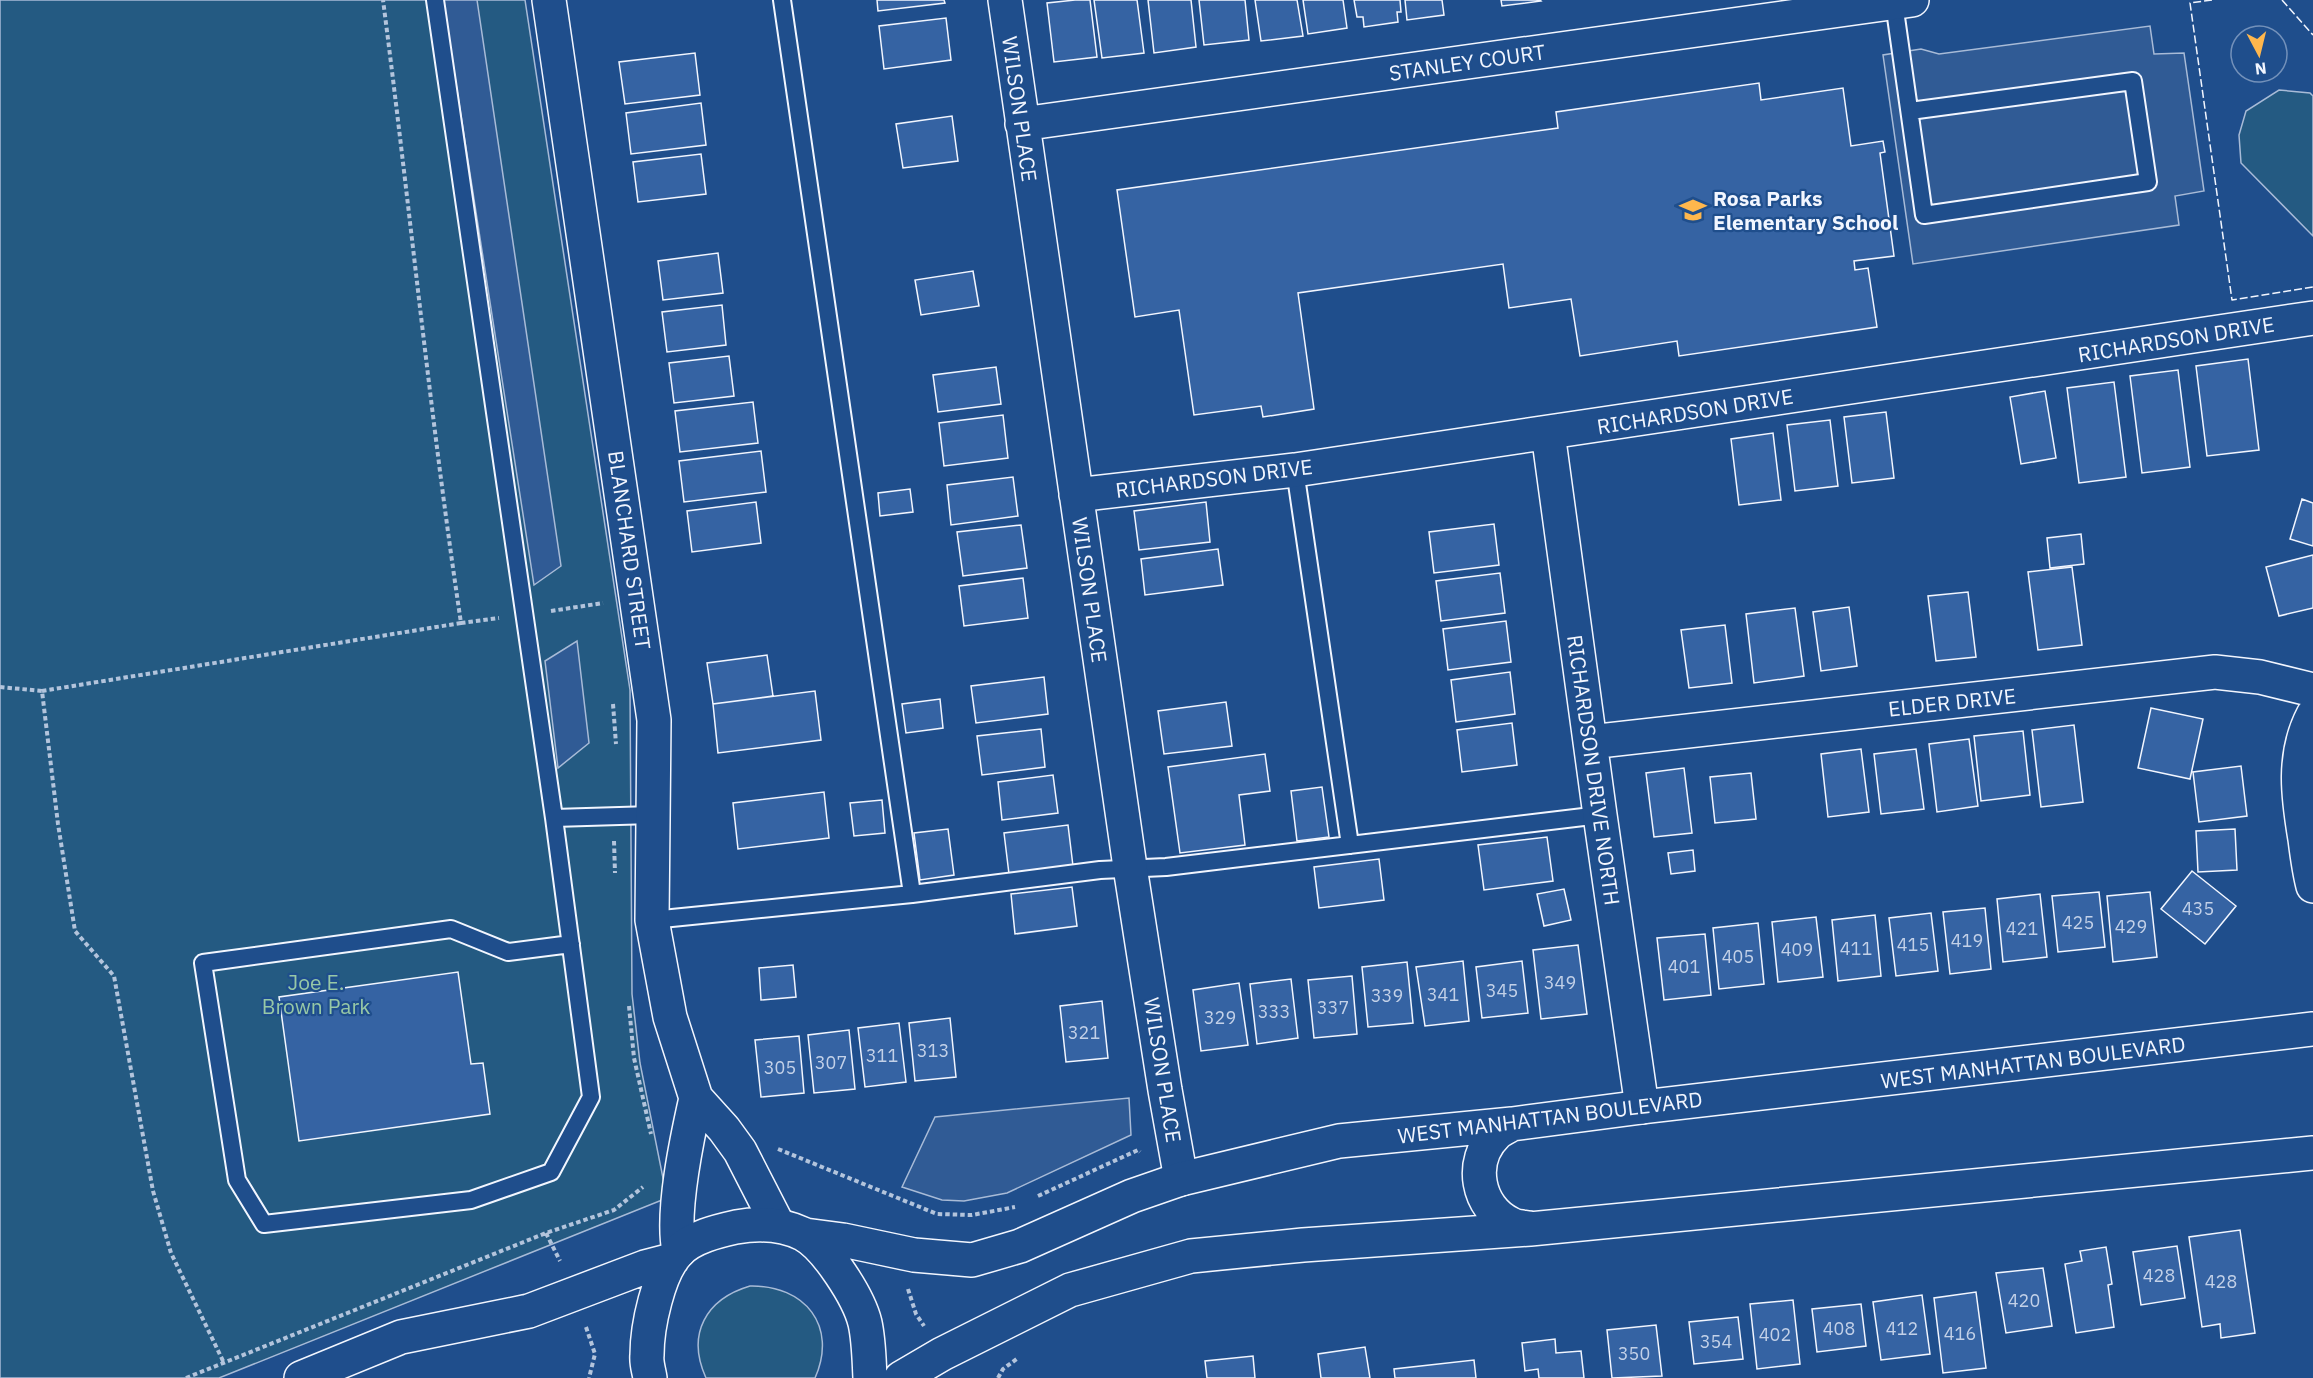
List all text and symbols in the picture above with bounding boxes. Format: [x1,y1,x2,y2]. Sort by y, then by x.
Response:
north arrow [2229,24,2289,84]
street label: WILSON PLACE [996,34,1044,184]
street label: STANLEY COURT [1387,37,1547,87]
text: N [2254,58,2268,80]
place label: Rosa Parks Elementary School [1713,184,1898,236]
school or university icon: Rosa Parks Elementary School [1678,195,1708,225]
street label: RICHARDSON DRIVE [2076,310,2276,368]
street label: RICHARDSON DRIVE [1595,382,1795,440]
street label: BLANCHARD STREET [602,449,658,651]
street label: RICHARDSON DRIVE [1114,452,1314,504]
street label: WILSON PLACE [1066,515,1114,665]
street label: RICHARDSON DRIVE NORTH [1561,633,1627,907]
street label: ELDER DRIVE [1887,681,2017,723]
house number: 435 [2182,897,2214,920]
house number: 425 [2062,911,2094,934]
house number: 429 [2115,915,2147,938]
house number: 421 [2006,917,2038,940]
house number: 419 [1951,929,1983,952]
house number: 415 [1897,933,1929,956]
house number: 411 [1840,937,1872,960]
house number: 409 [1781,938,1813,961]
house number: 405 [1722,945,1754,968]
house number: 401 [1668,955,1700,978]
park label: Joe E. Brown Park [262,968,370,1020]
house number: 349 [1544,971,1576,994]
house number: 345 [1486,979,1518,1002]
house number: 341 [1427,983,1459,1006]
house number: 339 [1371,984,1403,1007]
street label: WILSON PLACE [1138,995,1188,1145]
house number: 337 [1317,996,1349,1019]
house number: 333 [1258,1000,1290,1023]
house number: 329 [1204,1006,1236,1029]
house number: 321 [1068,1021,1100,1044]
street label: WEST MANHATTAN BOULEVARD [1879,1029,2187,1095]
house number: 313 [917,1039,949,1062]
house number: 311 [866,1044,898,1067]
house number: 307 [815,1051,847,1074]
house number: 305 [764,1056,796,1079]
street label: WEST MANHATTAN BOULEVARD [1396,1084,1704,1150]
house number: 428 [2143,1264,2175,1287]
house number: 428 [2205,1270,2237,1293]
house number: 420 [2008,1289,2040,1312]
house number: 408 [1823,1317,1855,1340]
house number: 412 [1886,1317,1918,1340]
house number: 416 [1944,1322,1976,1345]
house number: 402 [1759,1323,1791,1346]
house number: 354 [1700,1330,1732,1353]
house number: 350 [1618,1342,1650,1365]

